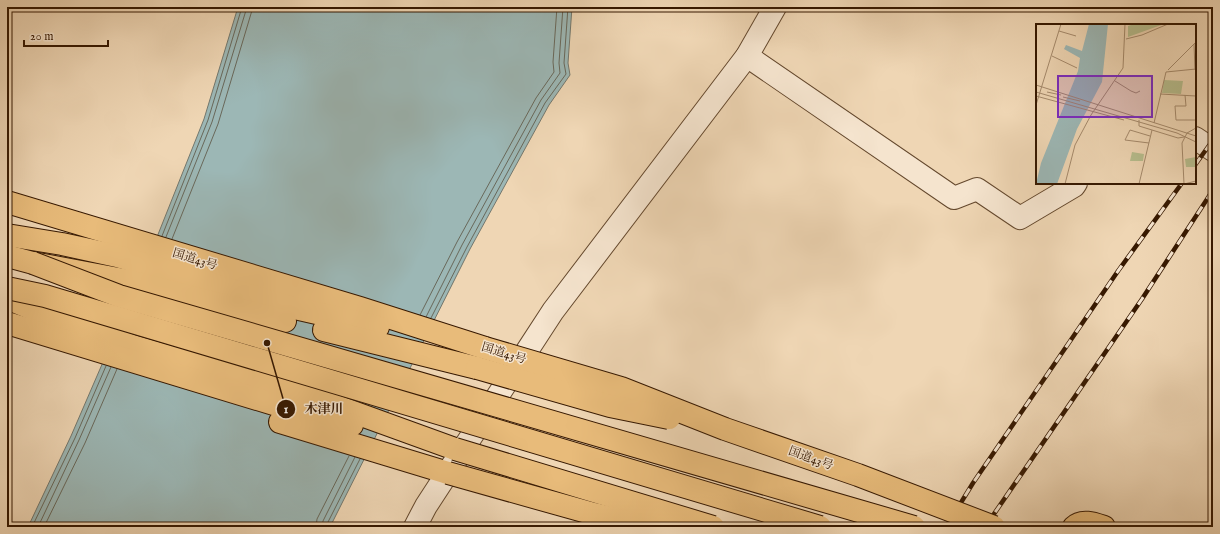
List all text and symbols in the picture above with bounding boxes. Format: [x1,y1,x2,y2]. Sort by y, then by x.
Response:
scale bar [24,22,108,48]
inset map [1036,24,1196,184]
text: 20 m [30,29,53,44]
street label: 国道43号 [170,246,219,273]
street label: 国道43号 [479,340,528,367]
callout: 木津川 [276,396,351,421]
text: 木津川 [304,401,344,418]
text: 1 [284,402,289,417]
street label: 国道43号 [786,443,835,473]

